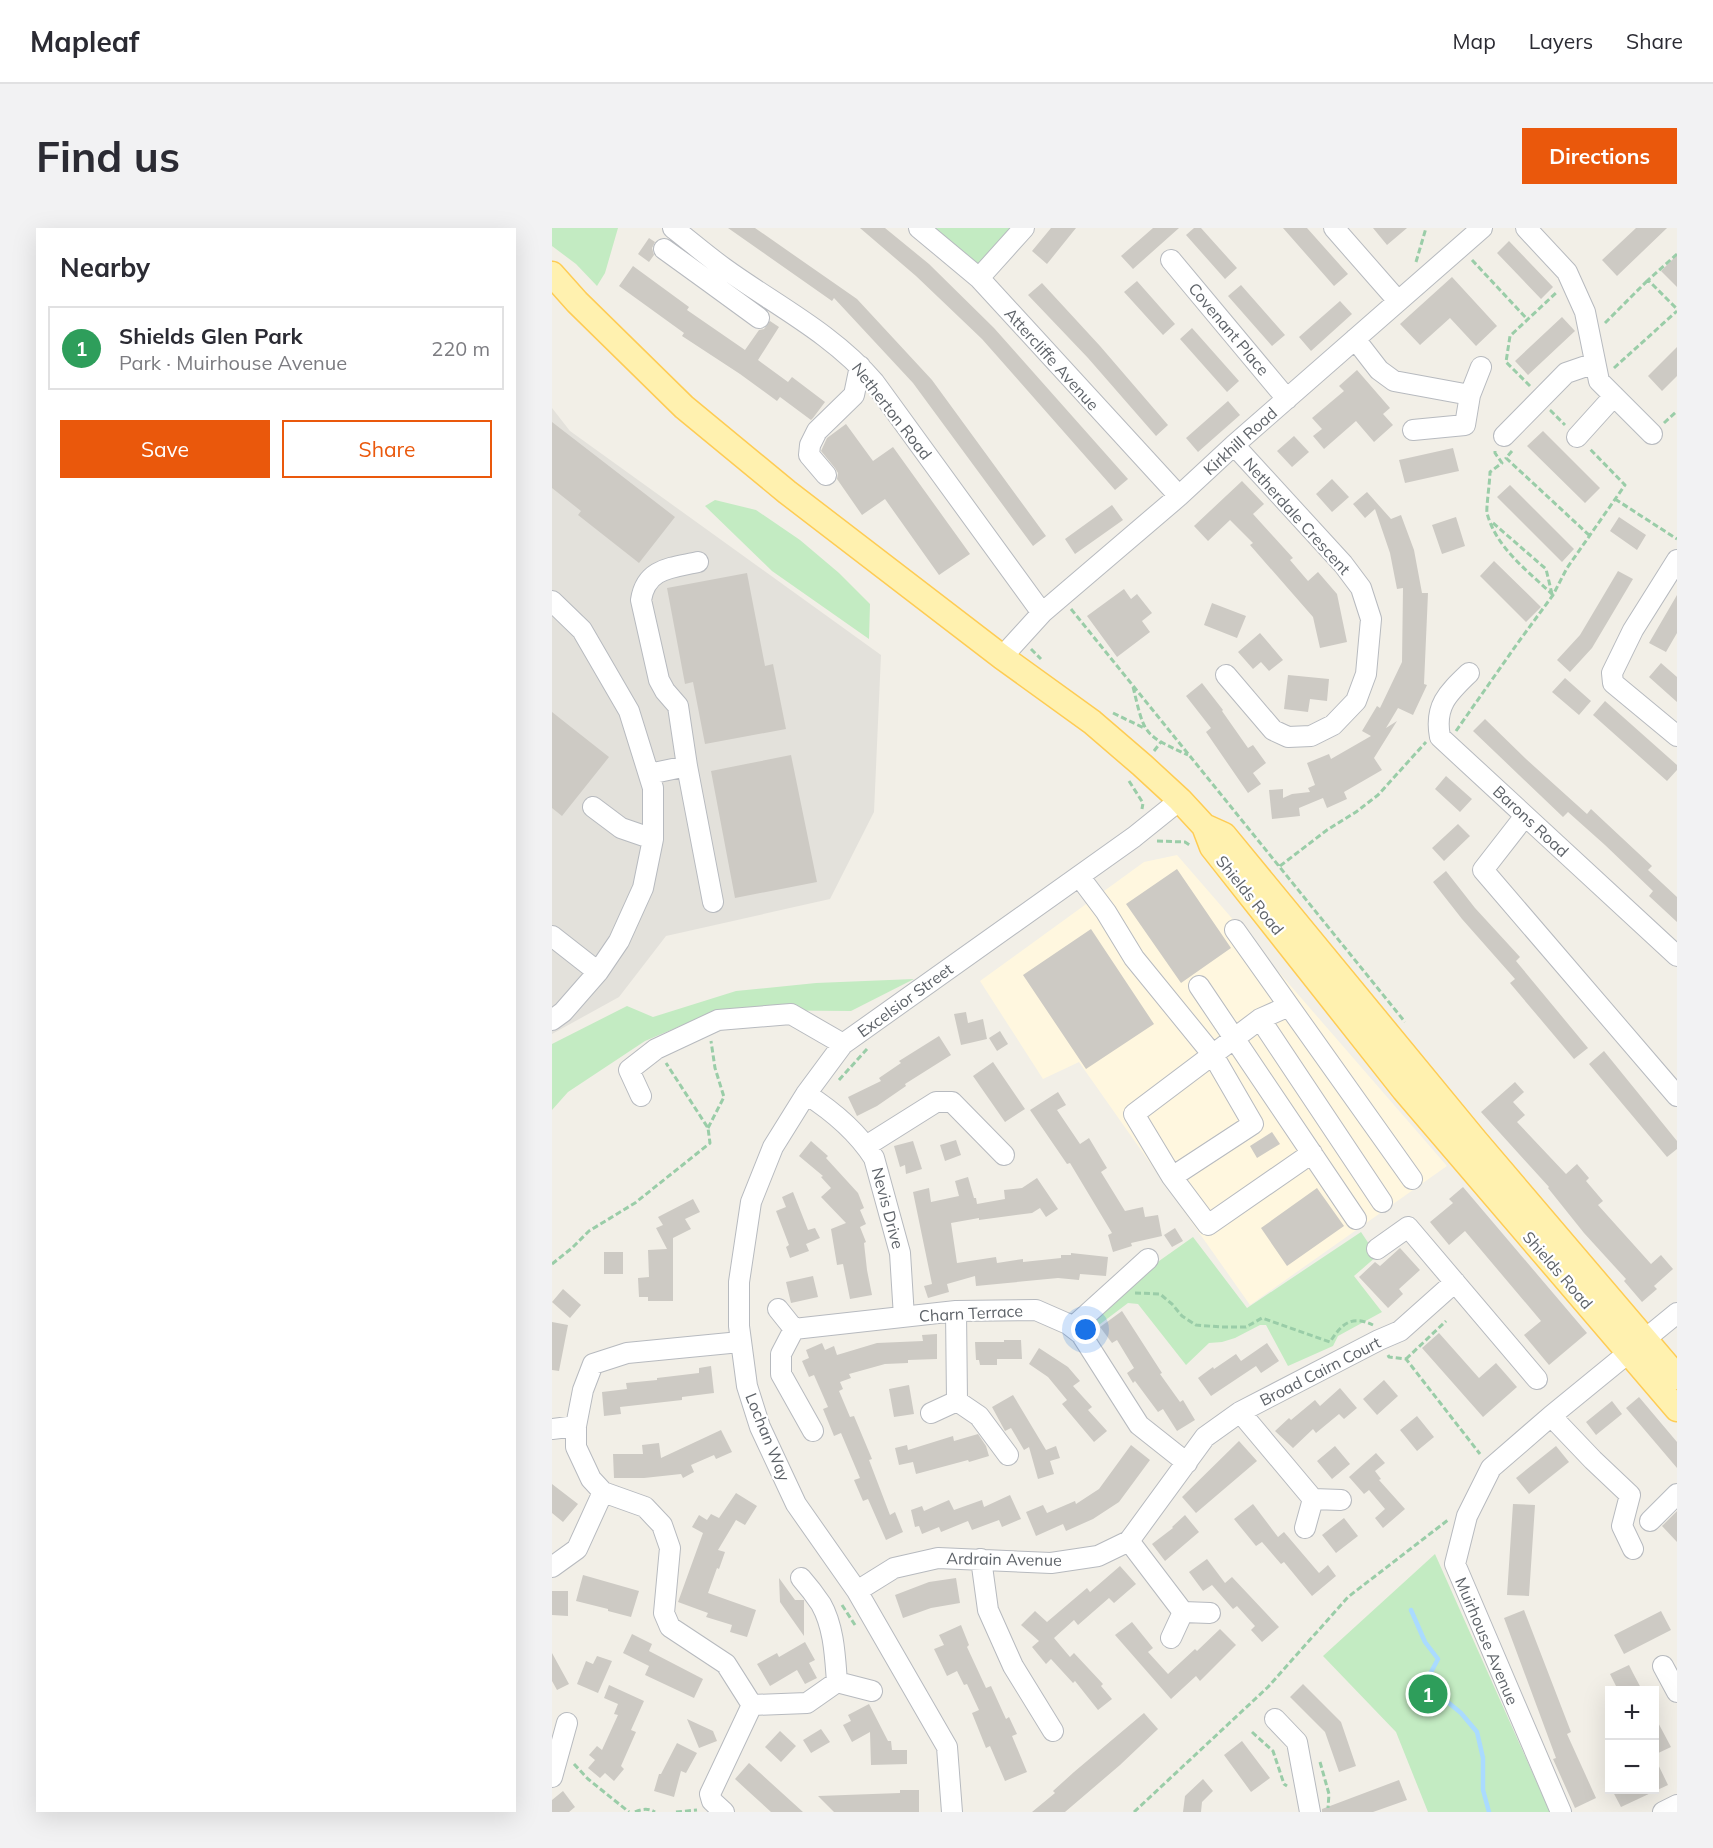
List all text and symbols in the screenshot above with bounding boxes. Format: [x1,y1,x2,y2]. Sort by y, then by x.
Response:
text: Mapleaf [30,24,139,59]
text: Map [1453,28,1496,54]
text: Layers [1529,28,1593,54]
text: Share [1626,28,1683,54]
button: Directions [1522,128,1677,184]
text: Find us [36,130,180,183]
text: Nearby [60,251,150,284]
street label: Covenant Place [1184,279,1274,379]
street label: Attercliffe Avenue [1001,303,1103,415]
text: Shields Glen Park [119,322,303,350]
text: 1 [76,336,88,361]
text: 220 m [431,336,490,361]
text: Park · Muirhouse Avenue [119,350,347,375]
street label: Netherton Road [848,358,936,464]
street label: Kirkhill Road [1199,403,1281,479]
button: Save [60,420,270,478]
button: Share [282,420,492,478]
street label: Netherdale Crescent [1239,453,1355,579]
street label: Barons Road [1489,781,1573,861]
street label: Shields Road [1212,851,1288,939]
street label: Excelsior Street [853,958,957,1041]
street label: Nevis Drive [868,1165,908,1251]
street label: Shields Road [1519,1227,1597,1313]
street label: Charn Terrace [919,1300,1023,1326]
your location [1071,1315,1100,1344]
street label: Broad Cairn Court [1256,1332,1384,1410]
street label: Lochan Way [741,1390,795,1484]
street label: Ardrain Avenue [946,1548,1062,1570]
street label: Muirhouse Avenue [1451,1574,1523,1708]
pin: 1 [1408,1672,1448,1716]
map controls [1605,1686,1659,1794]
button: + [1605,1686,1659,1740]
button: − [1605,1740,1659,1794]

